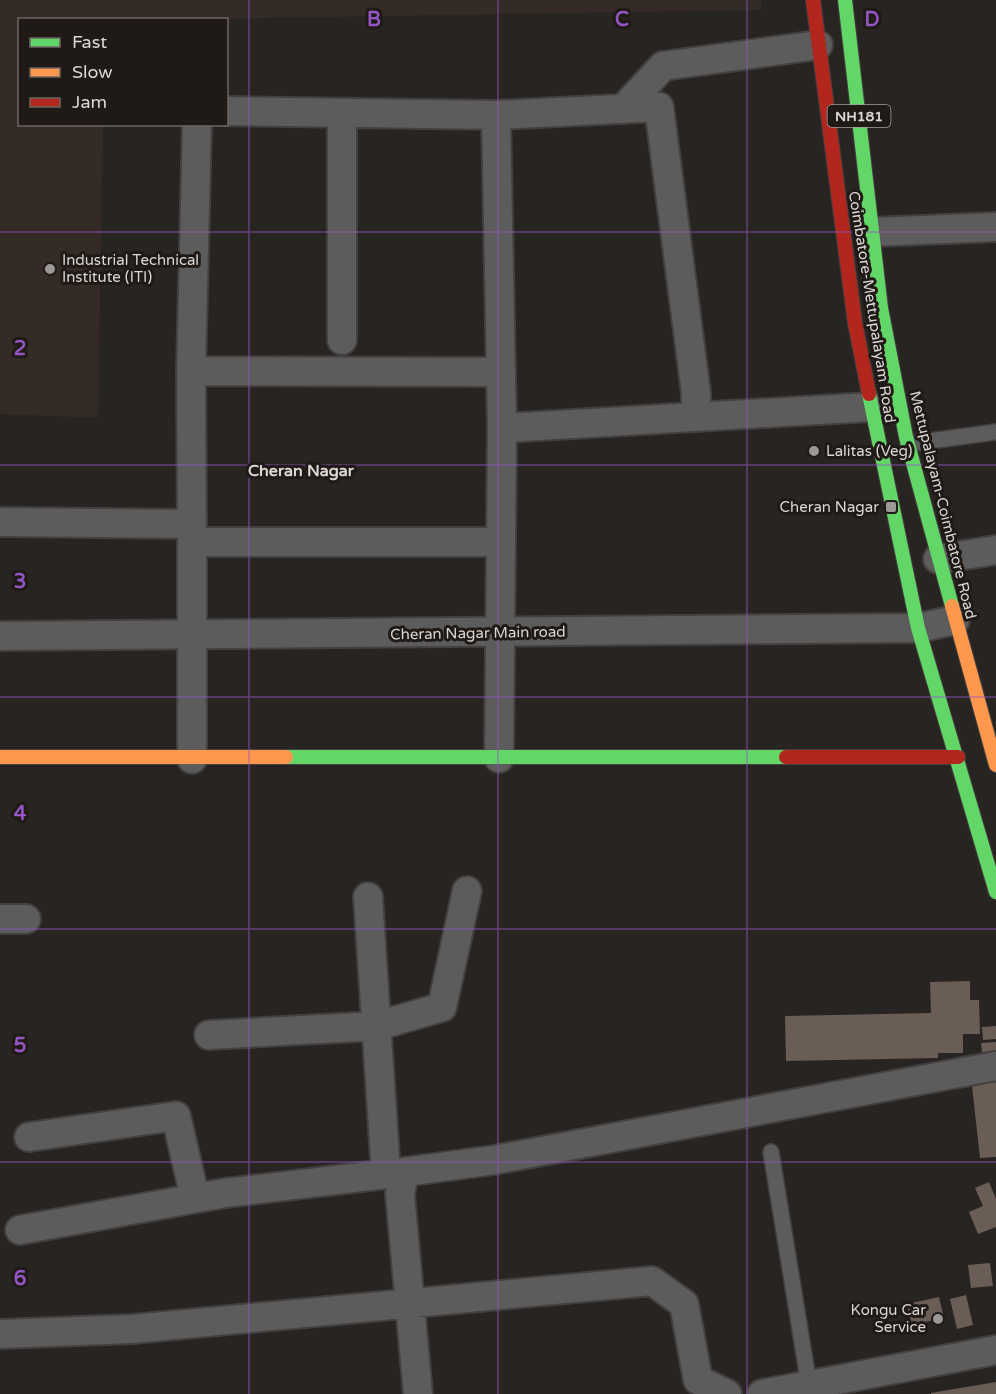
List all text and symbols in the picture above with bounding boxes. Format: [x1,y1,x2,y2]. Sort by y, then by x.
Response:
text: B [367,8,381,32]
text: C [615,8,629,32]
text: D [864,8,880,32]
legend [18,18,228,126]
text: Fast [72,31,107,53]
text: Slow [72,61,113,83]
text: Jam [72,91,107,113]
road number: NH181 [828,105,890,127]
street label: Coimbatore-Mettupalayam Road [845,190,899,424]
place label: Industrial Technical Institute (ITI) [62,251,199,286]
marker: Industrial Technical Institute (ITI) [43,262,57,276]
text: 2 [14,337,26,361]
street label: Mettupalayam-Coimbatore Road [906,389,980,621]
place label: Lalitas (Veg) [826,442,912,460]
marker: Lalitas (Veg) [807,444,821,458]
district label: Cheran Nagar [248,461,355,481]
place label: Cheran Nagar [780,498,879,516]
marker: Cheran Nagar [884,500,898,514]
text: 3 [14,570,26,594]
street label: Cheran Nagar Main road [390,622,566,644]
text: 4 [14,802,27,826]
text: 5 [14,1034,26,1058]
text: 6 [14,1267,26,1291]
place label: Kongu Car Service [851,1301,926,1336]
marker: Kongu Car Service [931,1312,945,1326]

